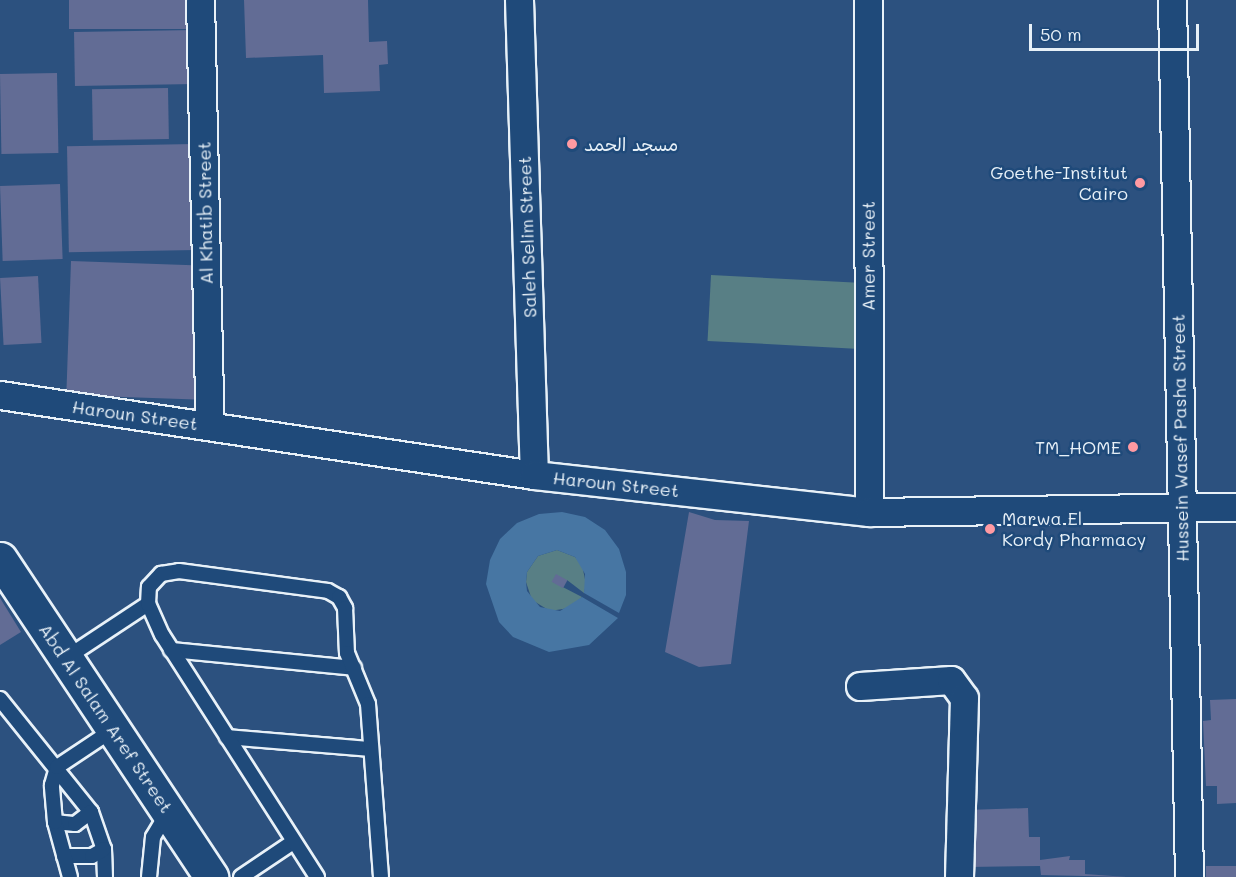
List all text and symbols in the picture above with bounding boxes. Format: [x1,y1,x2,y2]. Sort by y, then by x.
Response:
scale bar [1032,12,1202,50]
text: 50 m [1040,22,1082,46]
place label: مسجد الحمد [584,133,678,155]
marker: مسجد الحمد [565,137,579,151]
street label: Al Khatib Street [193,141,217,285]
street label: Saleh Selim Street [513,156,541,318]
place label: Goethe-Institut Cairo [990,162,1128,204]
marker: Goethe-Institut Cairo [1133,176,1147,190]
street label: Amer Street [857,201,879,311]
street label: Hussein Wasef Pasha Street [1167,314,1193,562]
street label: Haroun Street [71,395,199,435]
place label: TM_HOME [1035,436,1121,458]
marker: TM_HOME [1126,440,1140,454]
street label: Haroun Street [552,467,680,501]
place label: Marwa El Kordy Pharmacy [1002,508,1146,550]
marker: Marwa El Kordy Pharmacy [983,522,997,536]
street label: Abd Al Salam Aref Street [34,619,178,817]

